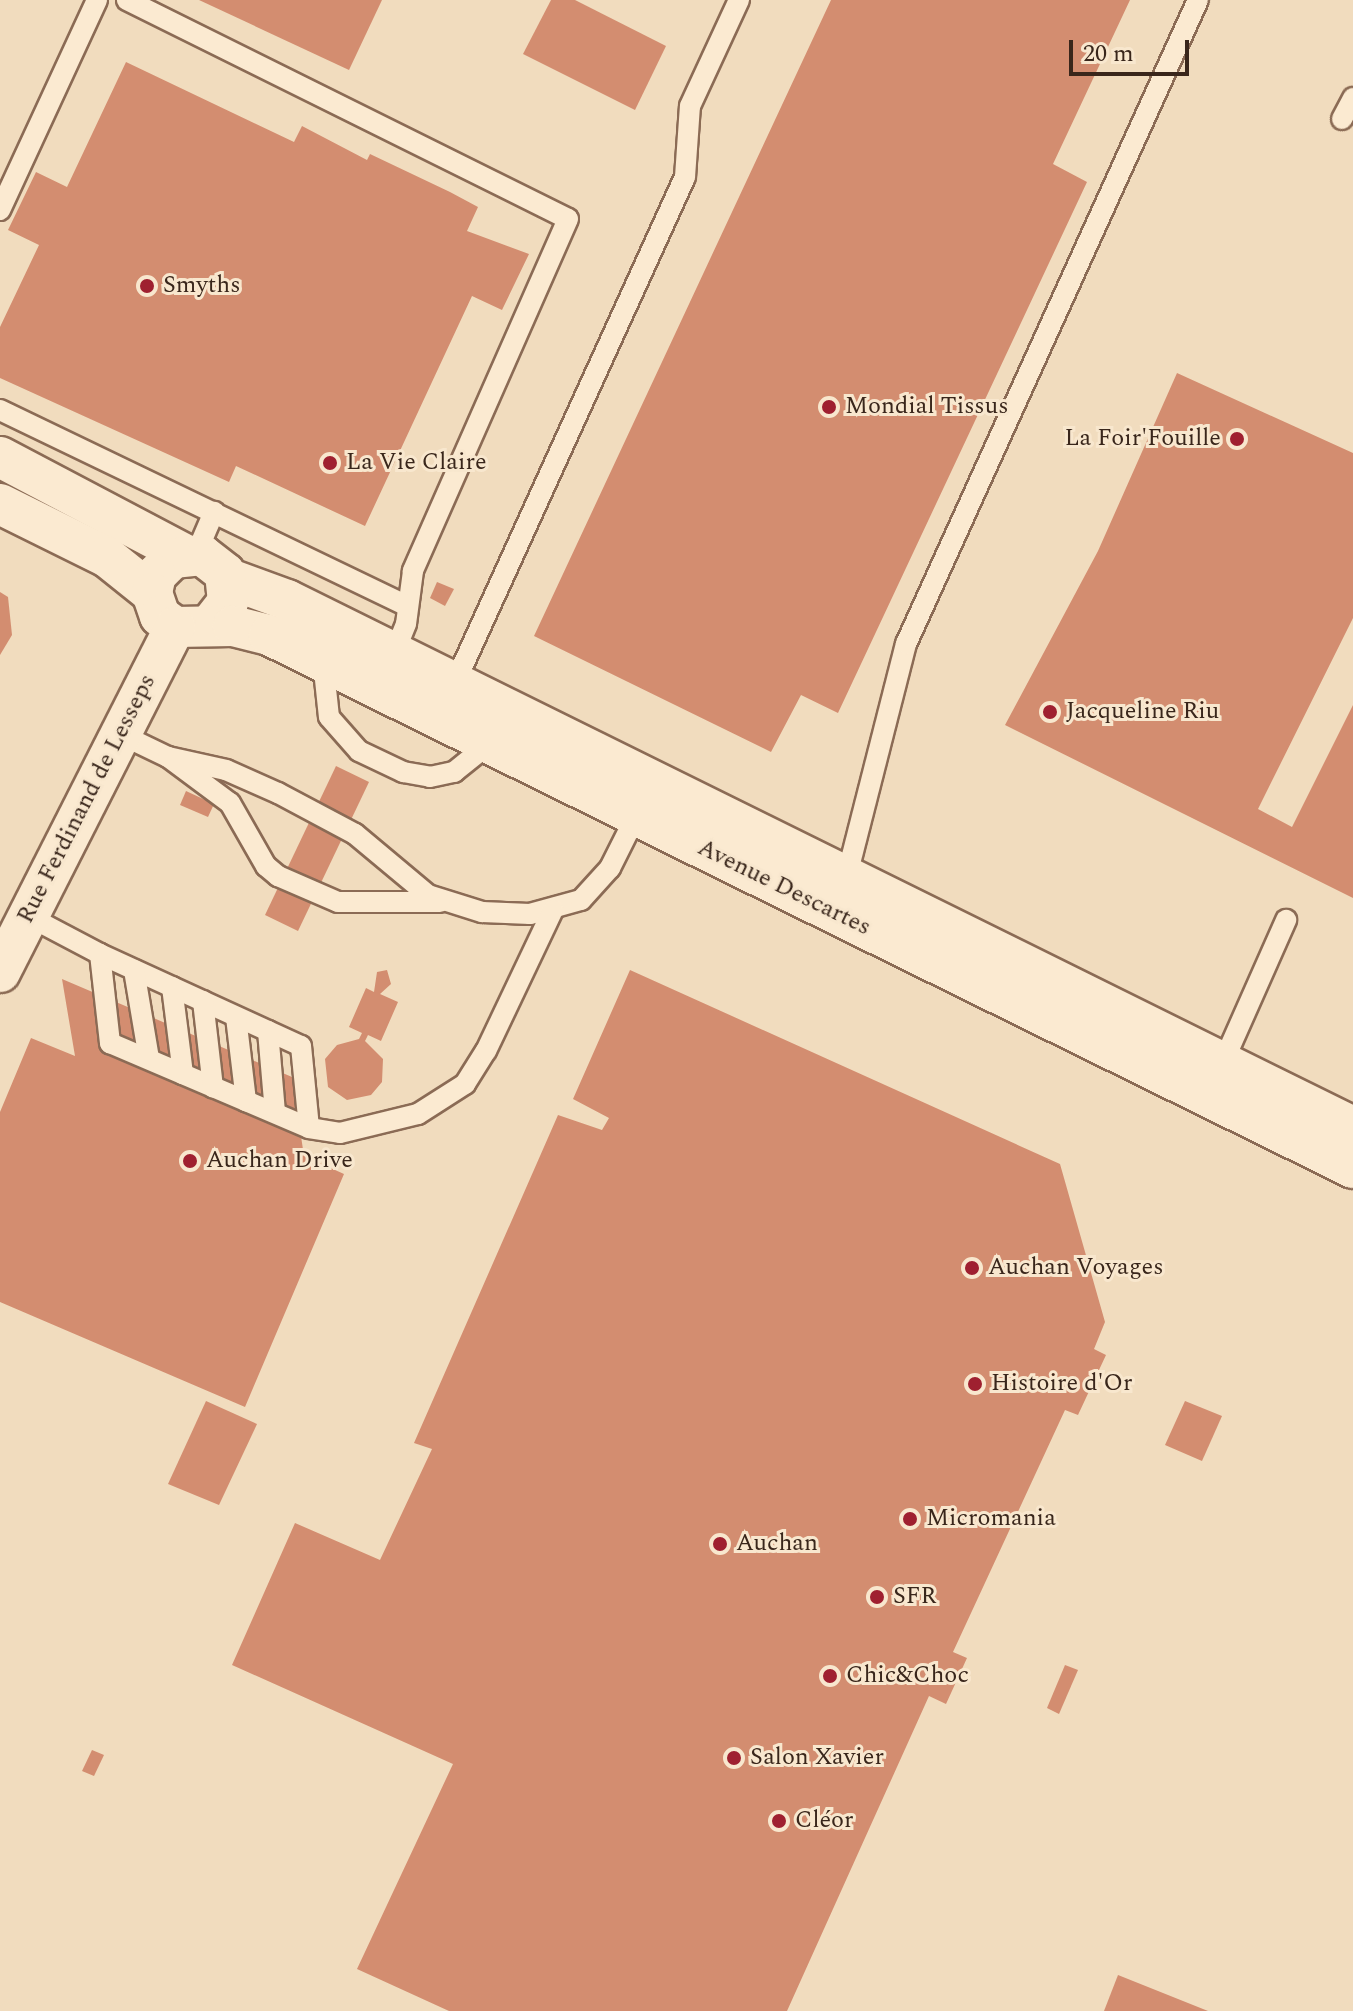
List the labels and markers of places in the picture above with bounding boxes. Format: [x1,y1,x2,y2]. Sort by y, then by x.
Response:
place label: Smyths [163,272,240,300]
marker: Smyths [138,277,156,295]
place label: Mondial Tissus [845,393,1009,421]
marker: Mondial Tissus [820,398,838,416]
place label: La Foir'Fouille [1064,425,1221,453]
marker: La Foir'Fouille [1228,430,1246,448]
place label: La Vie Claire [346,449,487,477]
marker: La Vie Claire [321,454,339,472]
place label: Jacqueline Riu [1066,698,1219,726]
marker: Jacqueline Riu [1041,703,1059,721]
place label: Auchan Drive [206,1147,353,1175]
marker: Auchan Drive [181,1152,199,1170]
place label: Auchan Voyages [988,1254,1164,1282]
marker: Auchan Voyages [963,1259,981,1277]
place label: Histoire d'Or [991,1370,1133,1398]
marker: Histoire d'Or [966,1375,984,1393]
place label: Micromania [926,1505,1056,1533]
marker: Micromania [901,1510,919,1528]
place label: Auchan [736,1530,818,1558]
marker: Auchan [711,1535,729,1553]
place label: SFR [893,1583,936,1611]
marker: SFR [868,1588,886,1606]
place label: Chic&Choc [846,1662,969,1690]
marker: Chic&Choc [821,1667,839,1685]
place label: Salon Xavier [750,1744,884,1772]
marker: Salon Xavier [725,1749,743,1767]
place label: Cléor [795,1807,854,1835]
marker: Cléor [770,1812,788,1830]

